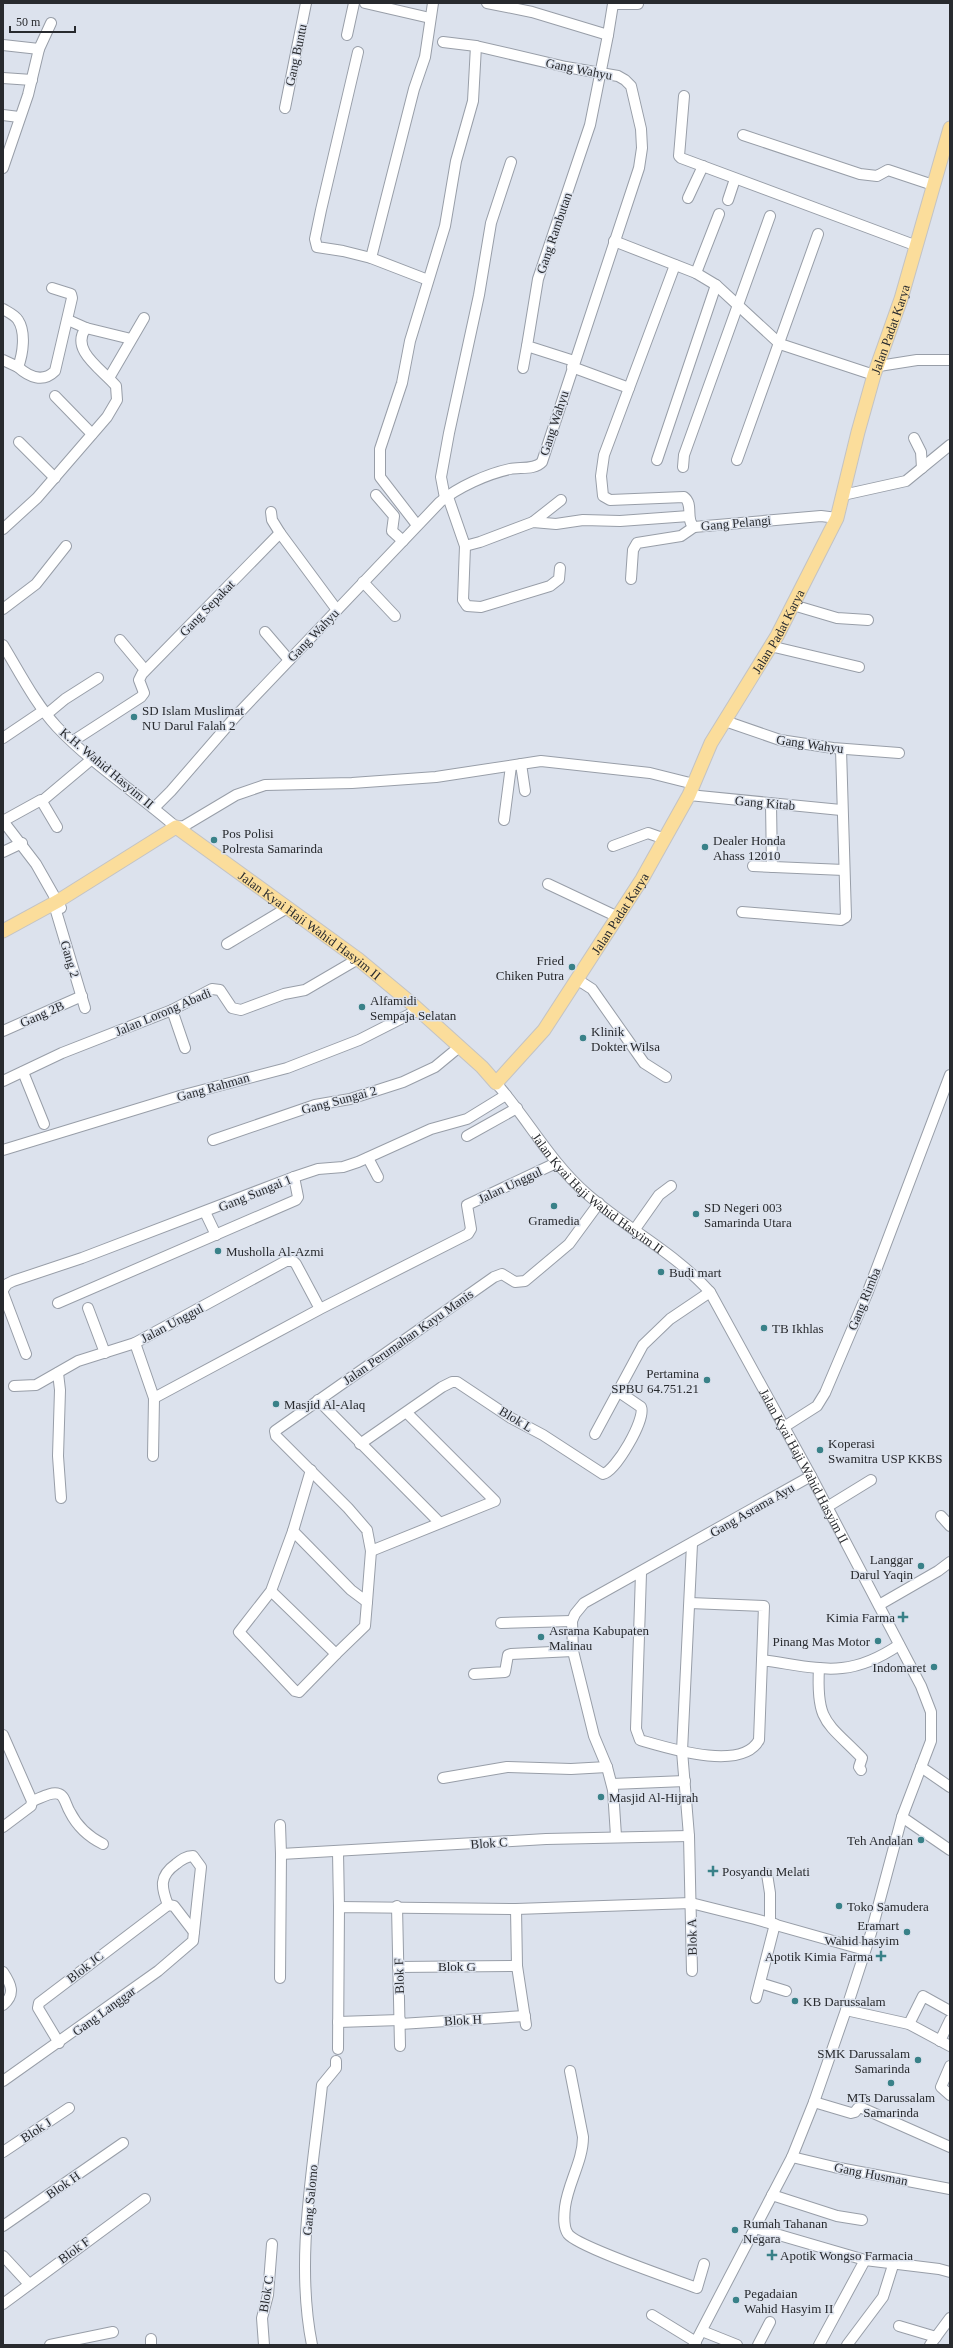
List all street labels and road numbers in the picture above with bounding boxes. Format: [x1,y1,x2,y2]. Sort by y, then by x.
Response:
street label: Gang Buntu [282,22,310,87]
street label: Gang Wahyu [544,55,614,83]
street label: Gang Rambutan [533,190,575,276]
street label: Jalan Padat Karya [867,283,912,376]
street label: Gang Wahyu [536,388,572,458]
street label: Gang Pelangi [700,512,772,534]
street label: Gang Sepakat [176,576,238,639]
street label: Jalan Padat Karya [748,586,807,676]
street label: Gang Wahyu [284,605,342,665]
street label: K.H. Wahid Hasyim II [57,724,157,812]
street label: Gang Wahyu [775,732,845,756]
street label: Gang Kitab [734,793,796,813]
street label: Jalan Kyai Haji Wahid Hasyim II [236,868,384,983]
street label: Jalan Padat Karya [588,870,652,957]
street label: Gang 2 [57,939,83,979]
street label: Jalan Lorong Abadi [113,985,213,1039]
street label: Gang 2B [18,998,67,1030]
street label: Gang Rahman [175,1069,251,1105]
street label: Gang Sungai 2 [300,1083,378,1117]
street label: Jalan Kyai Haji Wahid Hasyim II [529,1130,667,1256]
street label: Jalan Unggul [476,1163,545,1206]
street label: Gang Sungai 1 [216,1172,294,1214]
street label: Gang Rimba [845,1265,883,1332]
street label: Jalan Perumahan Kayu Manis [340,1286,476,1388]
street label: Jalan Unggul [138,1300,206,1346]
street label: Jalan Kyai Haji Wahid Hasyim II [757,1386,852,1545]
street label: Blok L [497,1403,536,1435]
street label: Gang Asrama Ayu [707,1480,797,1540]
street label: Blok C [470,1834,508,1852]
street label: Blok A [684,1918,700,1956]
street label: Blok JC [64,1948,106,1986]
street label: Blok F [391,1958,407,1994]
street label: Blok G [438,1959,476,1974]
street label: Gang Langgar [69,1983,139,2039]
street label: Blok H [444,2012,482,2028]
street label: Blok J [18,2115,54,2145]
street label: Gang Husman [833,2160,910,2189]
street label: Gang Salomo [299,2164,321,2236]
street label: Blok H [43,2168,83,2202]
street label: Blok F [55,2233,93,2267]
street label: Blok C [256,2274,276,2314]

